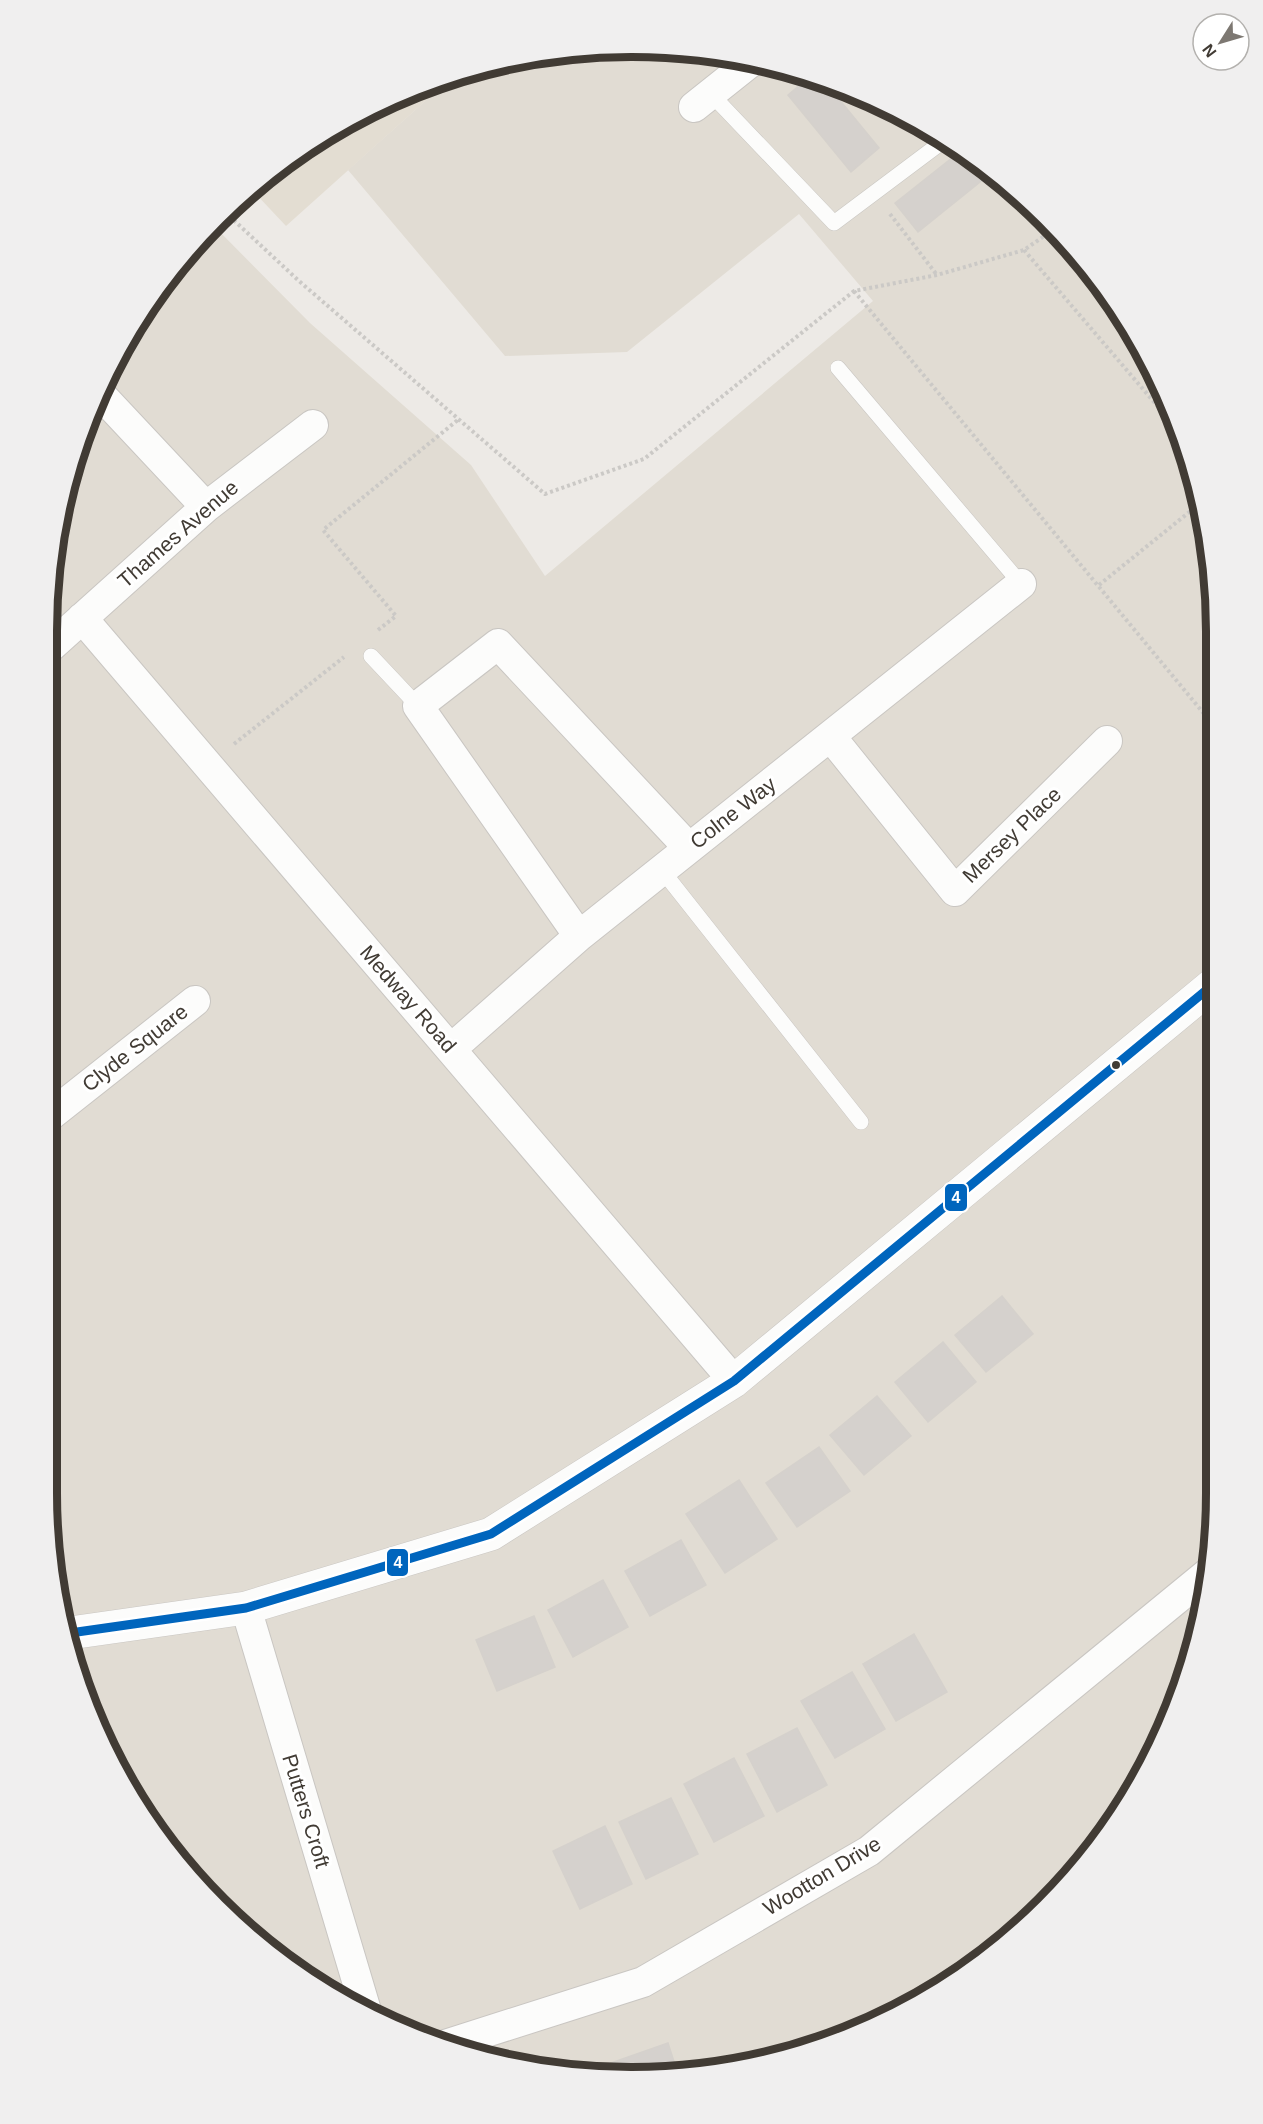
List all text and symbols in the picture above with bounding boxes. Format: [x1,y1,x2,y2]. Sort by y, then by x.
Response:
north arrow [1191,12,1251,72]
text: N [1199,41,1220,60]
street label: Thames Avenue [113,475,242,592]
street label: Colne Way [685,772,780,853]
street label: Mersey Place [958,782,1065,887]
street label: Medway Road [356,940,461,1057]
street label: Clyde Square [77,999,192,1096]
unlabelled marker [1110,1059,1122,1071]
line badge: 4 [944,1183,968,1212]
text: 4 [952,1189,961,1206]
line badge: 4 [386,1548,409,1577]
text: 4 [394,1554,403,1571]
street label: Putters Croft [278,1751,335,1871]
street label: Wootton Drive [759,1832,885,1920]

